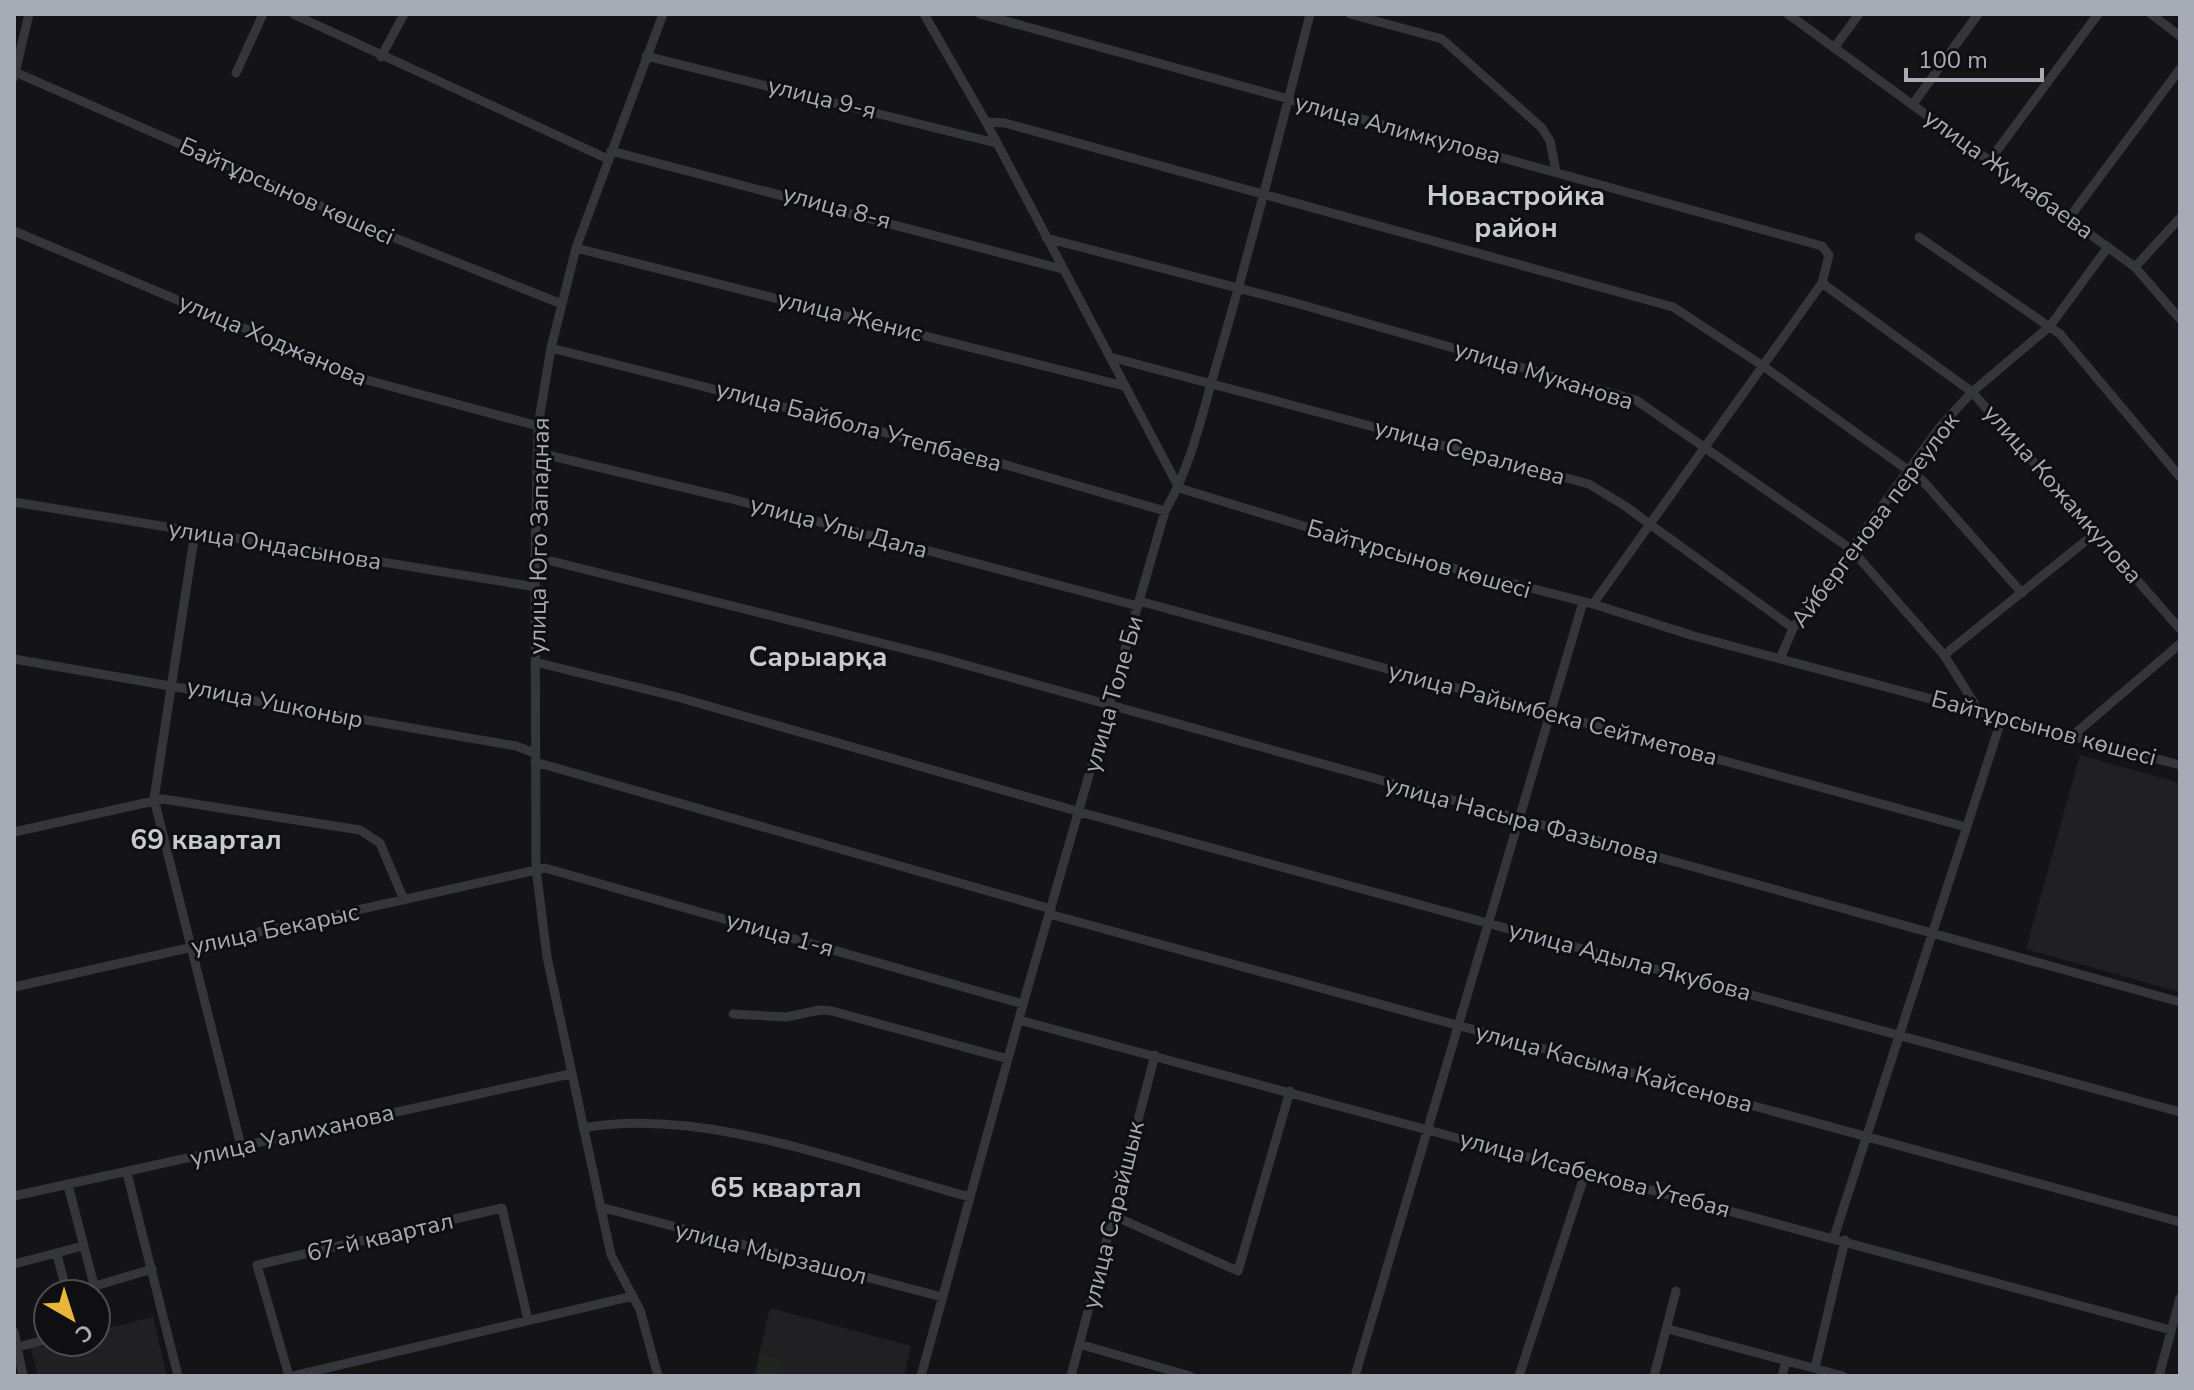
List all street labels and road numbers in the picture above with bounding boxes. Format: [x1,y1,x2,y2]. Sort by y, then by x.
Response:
street label: улица 9-я [764,69,880,127]
street label: улица Алимкулова [1291,86,1505,172]
street label: улица Жумабаева [1918,101,2100,247]
street label: Байтұрсынов көшесі [175,129,399,253]
street label: улица 8-я [779,177,895,237]
street label: улица Женис [774,282,926,350]
street label: улица Ходжанова [174,286,372,394]
street label: улица Муканова [1451,333,1637,417]
street label: улица Байбола Утепбаева [713,372,1005,480]
street label: улица Кожамкулова [1976,398,2150,590]
street label: Айбергенова переулок [1783,406,1967,634]
street label: улица Сералиева [1371,411,1569,493]
street label: улица Юго Западная [521,417,557,655]
street label: улица Улы Дала [747,488,931,566]
street label: улица Ондасынова [166,512,384,578]
street label: Байтұрсынов көшесі [1303,512,1535,606]
street label: улица Толе Би [1075,612,1151,776]
street label: улица Райымбека Сейтметова [1385,655,1721,773]
street label: улица Ушконыр [184,670,366,736]
street label: Байтұрсынов көшесі [1928,683,2160,773]
street label: улица Насыра Фазылова [1381,768,1663,872]
street label: улица Бекарыс [188,896,362,962]
street label: улица 1-я [722,903,838,965]
street label: улица Адыла Якубова [1505,913,1755,1009]
street label: улица Касыма Кайсенова [1472,1016,1756,1120]
street label: улица Уалиханова [187,1096,397,1174]
street label: улица Сарайшык [1074,1117,1152,1312]
street label: улица Исабекова Утебая [1456,1122,1734,1226]
street label: 67-й квартал [304,1205,456,1269]
street label: улица Мырзашол [672,1214,870,1292]

